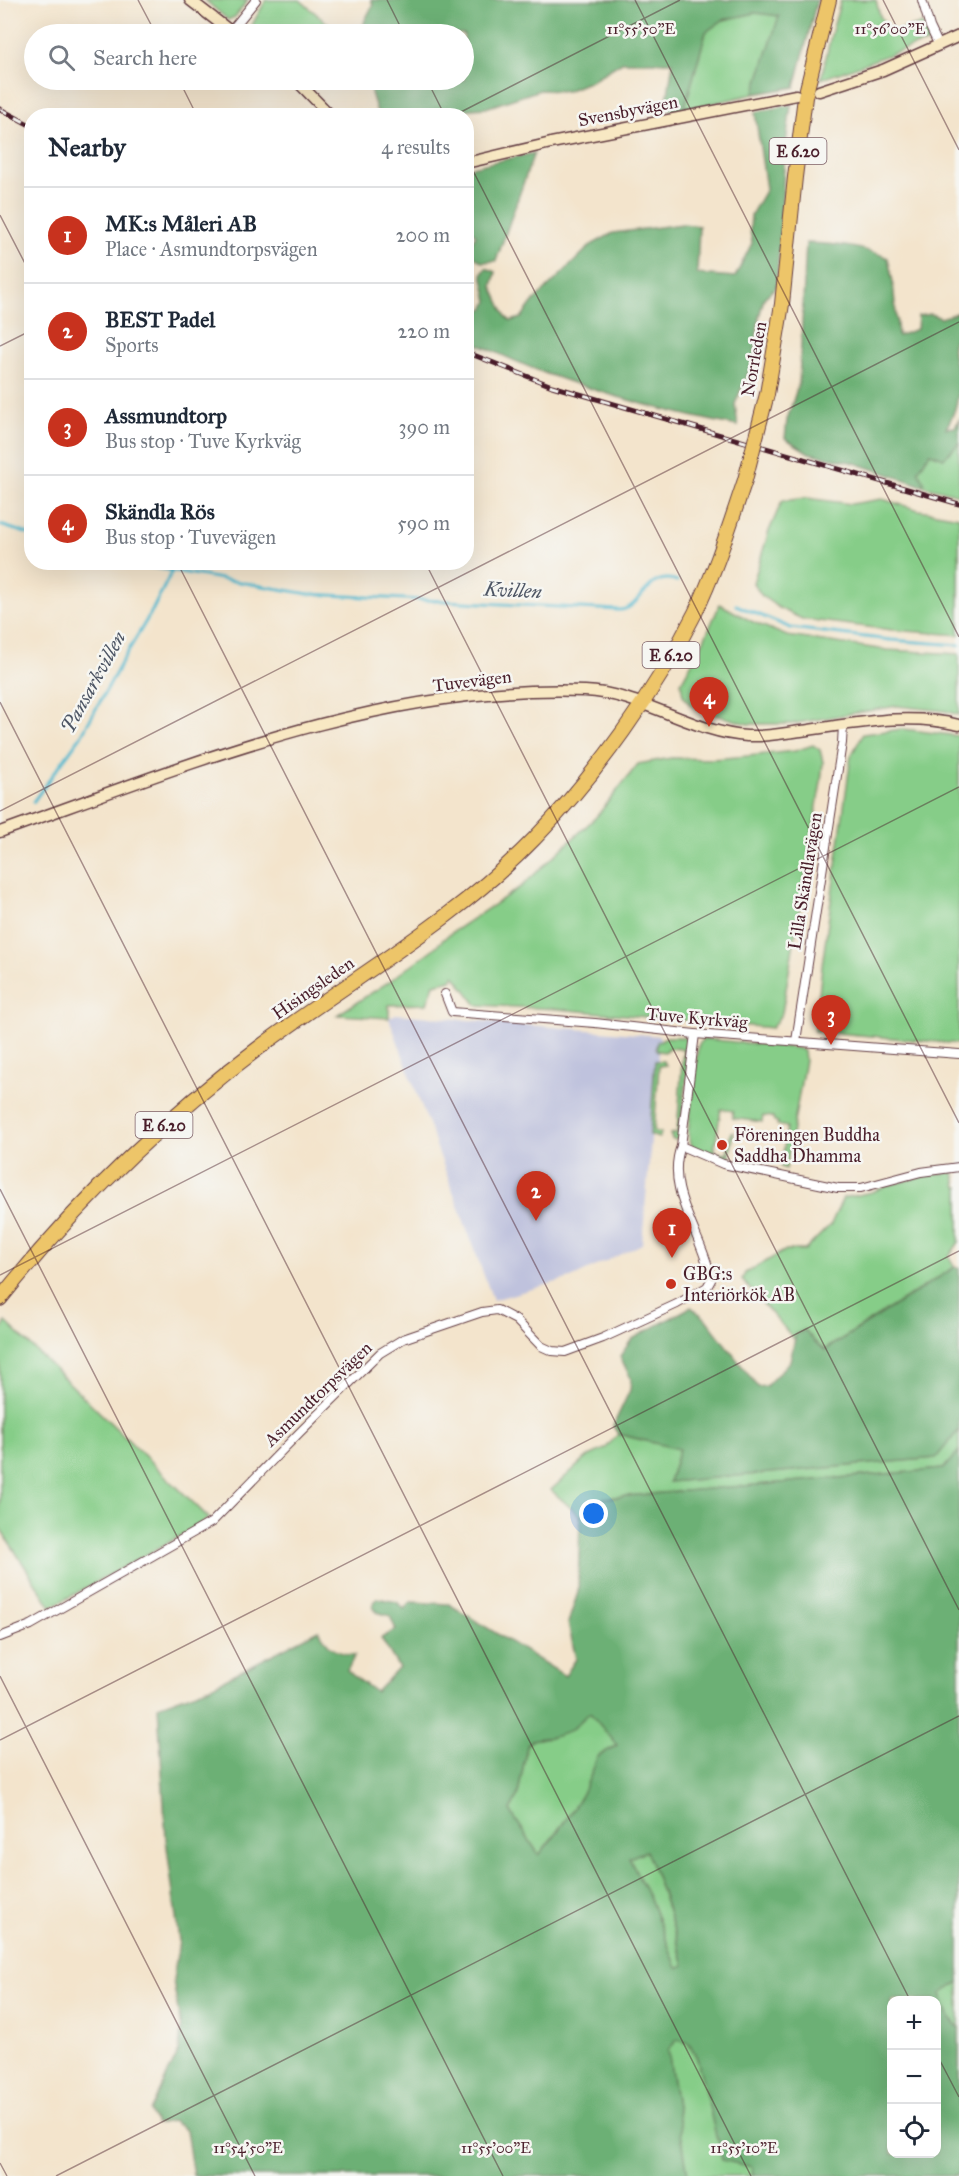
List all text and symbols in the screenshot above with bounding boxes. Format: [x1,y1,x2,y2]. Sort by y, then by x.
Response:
text: 11°55'50"E [607,20,675,38]
text: 11°56'00"E [855,20,926,38]
search box [24,24,474,90]
icon: search [45,41,78,74]
text: Search here [93,44,197,71]
street label: Svensbyvägen [576,91,680,132]
text: Nearby [48,131,126,163]
text: 4 results [381,135,450,159]
road number: E 6.20 [770,138,826,164]
text: MK:s Måleri AB [105,210,257,237]
text: 1 [64,223,71,247]
text: 200 m [396,223,450,247]
text: Place · Asmundtorpsvägen [105,237,317,261]
text: BEST Padel [105,306,215,333]
text: 2 [63,319,72,343]
text: 220 m [398,319,450,343]
street label: Norrleden [737,319,771,398]
text: Sports [105,333,159,357]
text: Assmundtorp [105,402,227,429]
text: 3 [64,415,72,439]
text: 390 m [399,415,450,439]
text: Bus stop · Tuve Kyrkväg [105,429,301,453]
text: Skändla Rös [105,498,215,525]
text: 4 [62,511,73,535]
text: 590 m [397,511,450,535]
text: Bus stop · Tuvevägen [105,525,276,549]
water label: Kvillen [483,576,543,604]
water label: Pansarkvillen [55,627,131,737]
road number: E 6.20 [642,642,700,668]
street label: Tuvevägen [431,665,513,698]
pin: 4 [690,678,728,727]
street label: Lilla Skändlavägen [783,811,828,951]
street label: Hisingsleden [268,952,359,1025]
pin: 3 [812,996,850,1045]
street label: Tuve Kyrkväg [645,1003,749,1034]
road number: E 6.20 [136,1112,192,1138]
place label: Föreningen Buddha Saddha Dhamma [734,1124,880,1167]
marker: Föreningen Buddha Saddha Dhamma [715,1138,729,1152]
pin: 2 [516,1172,556,1221]
pin: 1 [652,1208,692,1258]
place label: GBG:s Interiörkök AB [683,1263,795,1306]
marker: GBG:s Interiörkök AB [664,1277,678,1291]
street label: Asmundtorpsvägen [259,1337,377,1453]
your location [579,1499,608,1528]
map controls [887,1996,941,2158]
button: + [887,1996,941,2050]
button: − [887,2050,941,2104]
button: locate [887,2104,941,2158]
text: 11°54'50"E [213,2139,283,2157]
text: 11°55'00"E [461,2139,531,2157]
text: 11°55'10"E [710,2139,778,2157]

